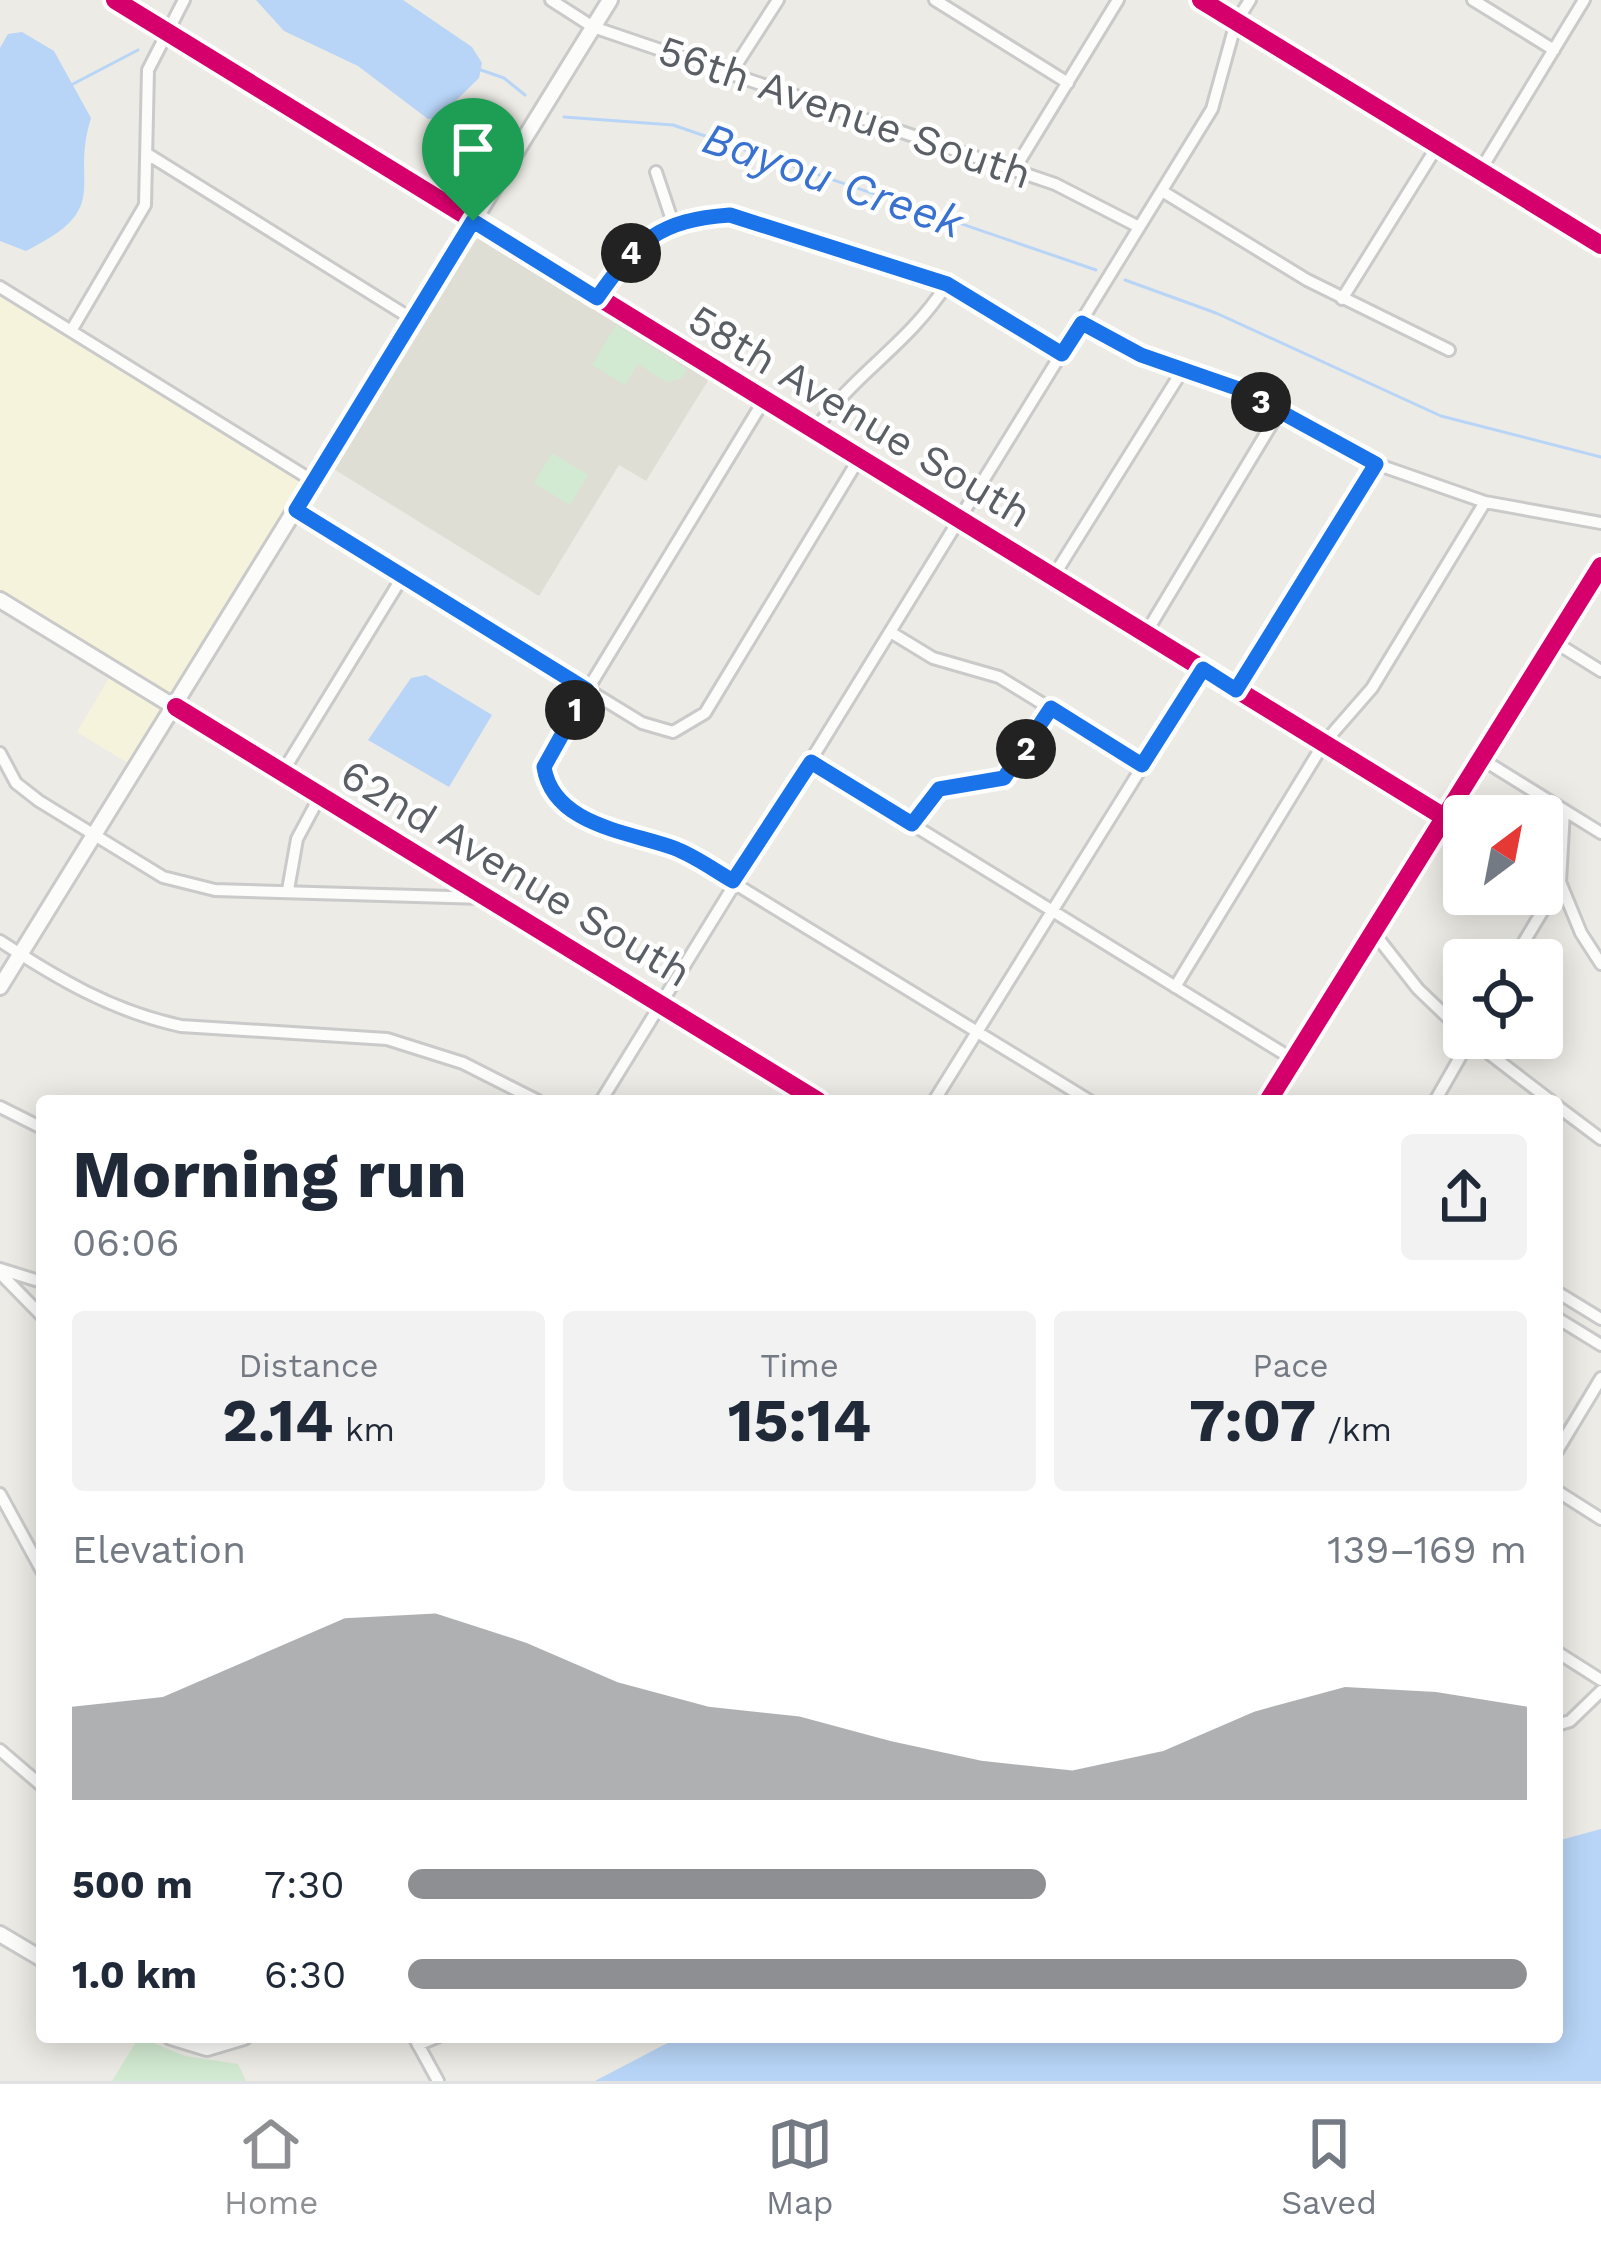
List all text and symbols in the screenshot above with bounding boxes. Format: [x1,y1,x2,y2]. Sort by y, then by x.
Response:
street label: 56th Avenue South [652,25,1038,199]
pin [422,98,524,221]
water label: Bayou Creek [696,111,971,250]
icon: arrive [440,116,506,182]
pin: 4 [601,223,661,283]
text: 4 [620,233,642,272]
street label: 58th Avenue South [680,294,1040,538]
pin: 3 [1231,372,1291,432]
text: 3 [1251,382,1271,421]
pin: 1 [545,680,605,740]
text: 1 [568,690,582,729]
pin: 2 [996,719,1056,779]
text: 2 [1016,729,1036,768]
street label: 62nd Avenue South [332,749,700,997]
north arrow [1443,795,1563,915]
map controls [1443,795,1563,1059]
button: locate [1443,939,1563,1059]
button: share [1401,1134,1527,1260]
text: Morning run [72,1136,467,1213]
text: 06:06 [72,1220,179,1265]
text: Distance [238,1346,379,1385]
text: Time [760,1346,839,1385]
text: Pace [1252,1346,1329,1385]
text: 2.14 [222,1385,334,1456]
text: 15:14 [728,1385,871,1456]
text: 7:07 [1189,1385,1316,1456]
text: km [334,1410,395,1449]
text: /km [1316,1410,1392,1449]
text: Elevation [72,1527,246,1572]
text: 139–169 m [1327,1527,1527,1572]
text: 500 m [72,1862,193,1907]
text: 7:30 [264,1862,344,1907]
text: 1.0 km [72,1952,197,1997]
text: 6:30 [264,1952,346,1997]
tab: Home [224,2111,318,2222]
tab: Map [766,2111,833,2222]
tab: Saved [1281,2111,1377,2222]

